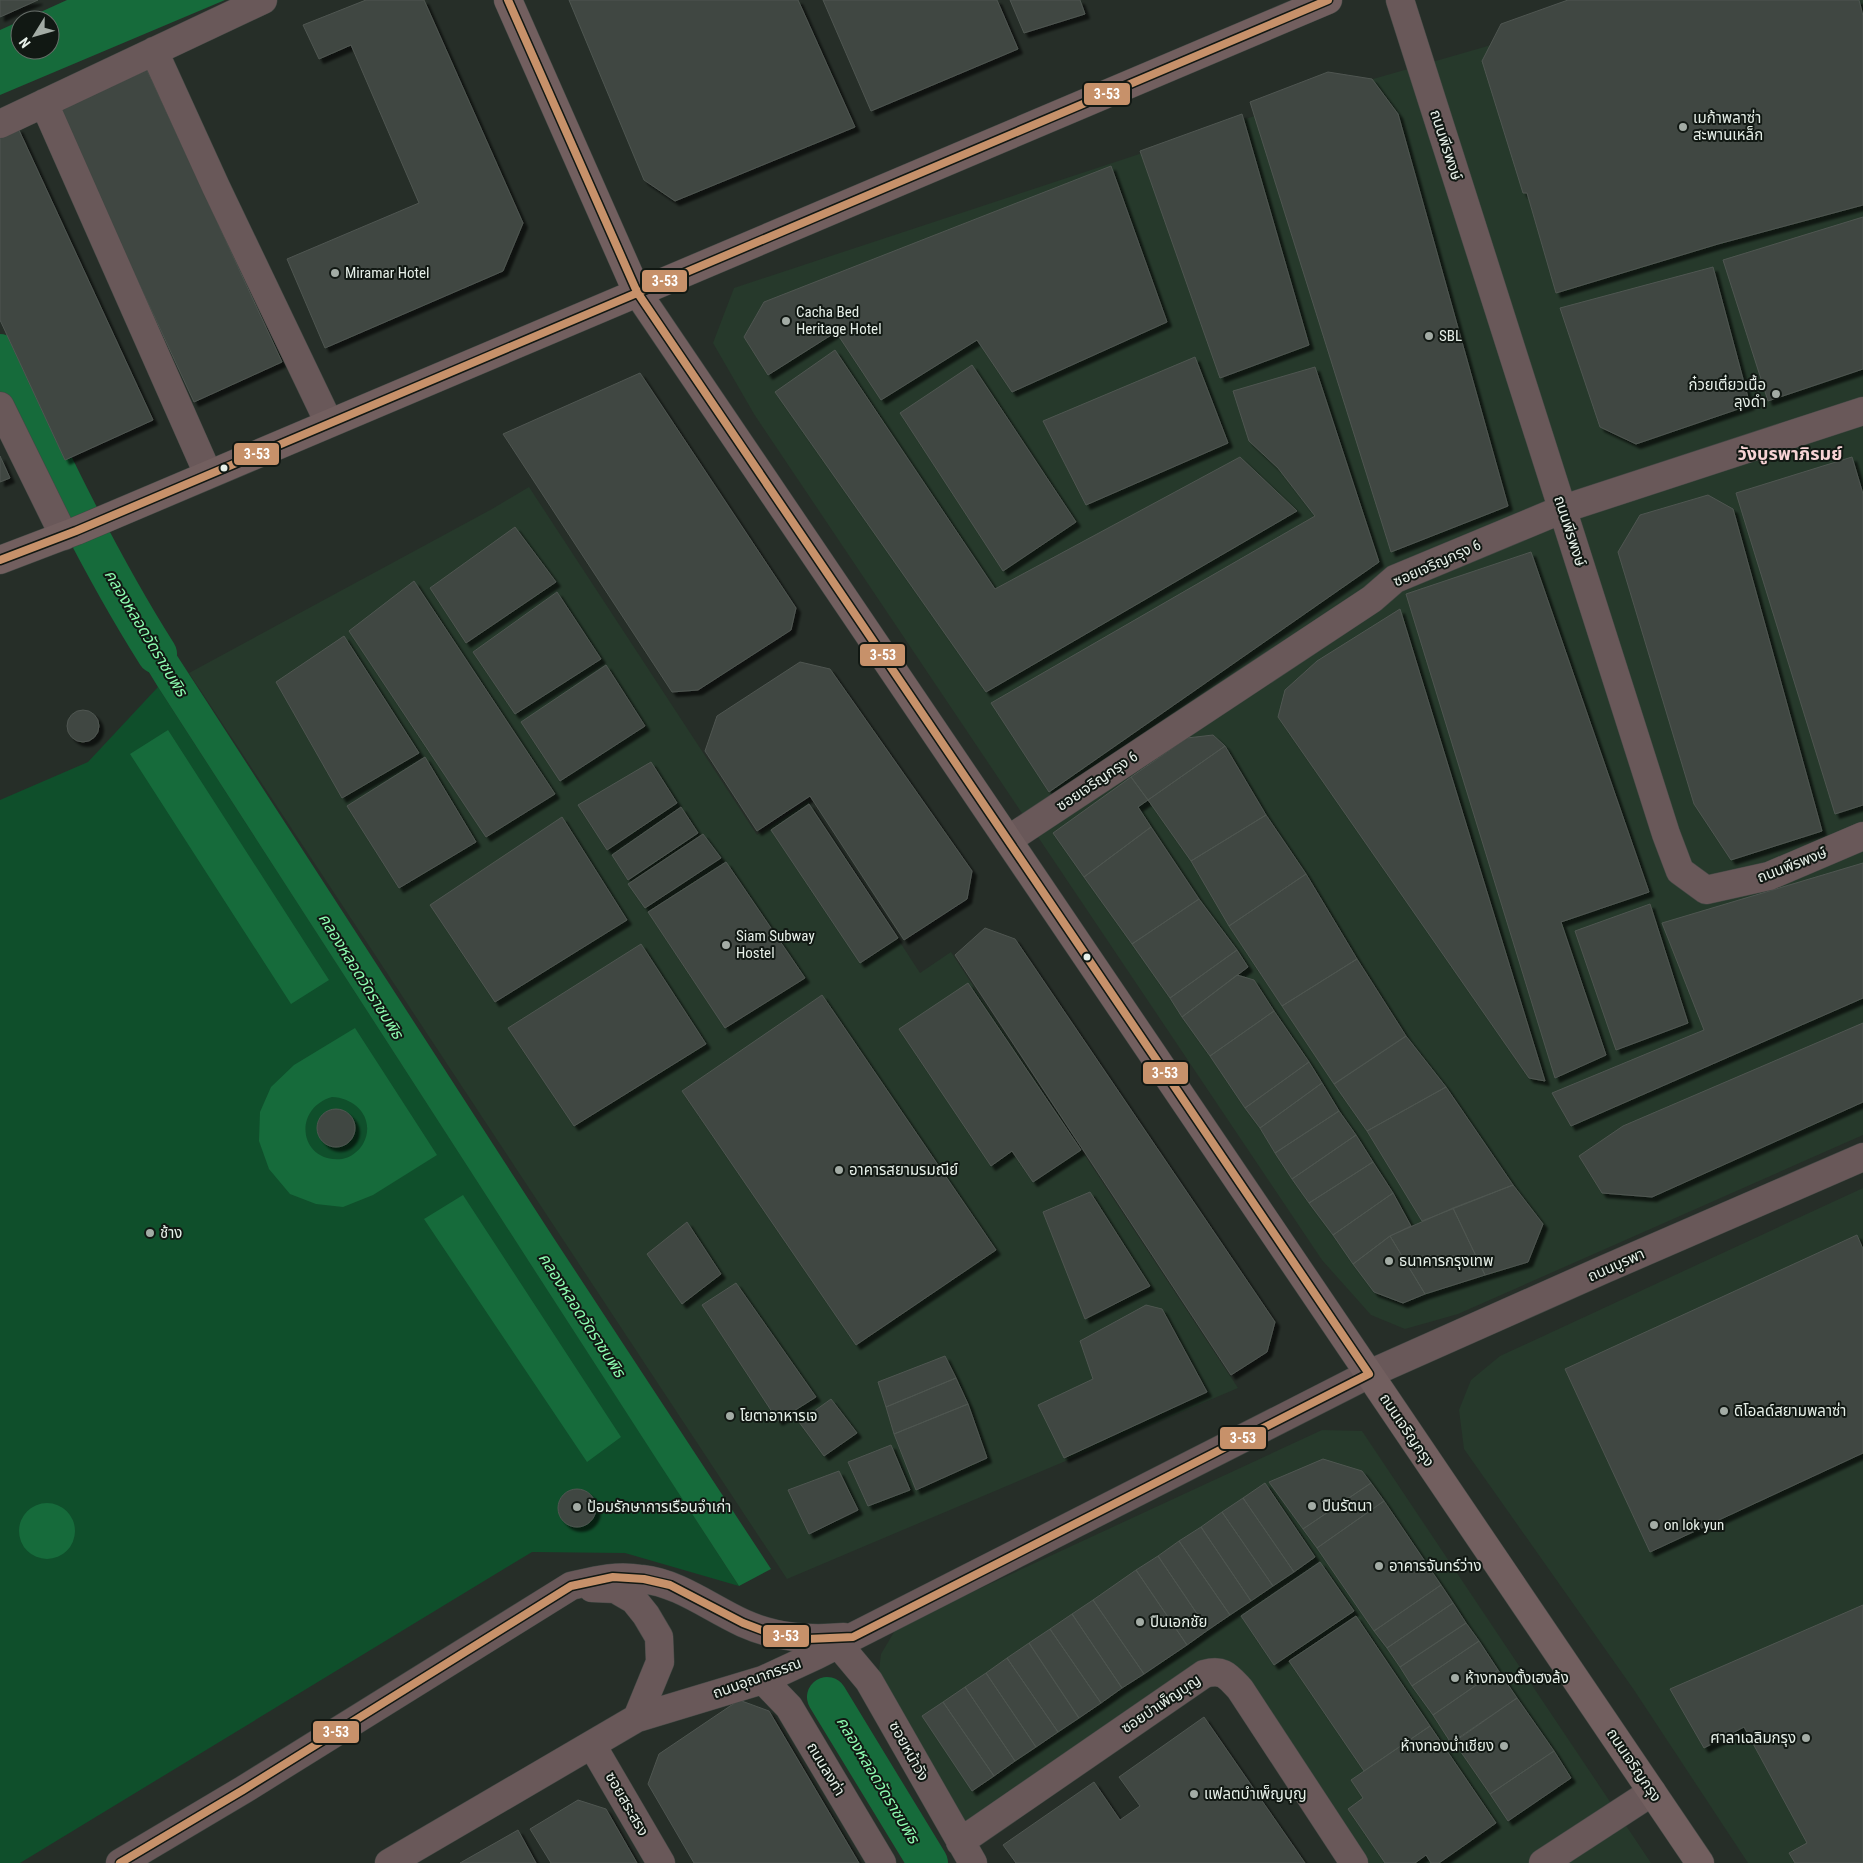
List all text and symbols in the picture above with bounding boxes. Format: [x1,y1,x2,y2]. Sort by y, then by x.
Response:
north arrow [10,10,60,60]
text: N [16,35,34,51]
line badge: 3-53 [1083,82,1131,106]
text: 3-53 [1094,86,1120,102]
street label: ถนนพีรพงษ์ [1426,107,1466,183]
place label: เมก้าพลาซ่า สะพานเหล็ก [1693,109,1763,144]
marker: เมก้าพลาซ่า สะพานเหล็ก [1677,121,1689,133]
place label: Miramar Hotel [345,264,429,282]
marker: Miramar Hotel [329,267,341,279]
line badge: 3-53 [641,269,688,293]
text: 3-53 [652,273,678,289]
place label: Cacha Bed Heritage Hotel [796,303,882,338]
marker: Cacha Bed Heritage Hotel [780,315,792,327]
place label: SBL [1439,327,1462,345]
marker: SBL [1423,330,1435,342]
place label: ก๋วยเตี๋ยวเนื้อ ลุงดำ [1688,374,1766,411]
marker: ก๋วยเตี๋ยวเนื้อ ลุงดำ [1770,388,1782,400]
line badge: 3-53 [233,442,280,466]
district label: วังบูรพาภิรมย์ [1738,443,1843,465]
text: 3-53 [244,446,270,462]
unlabelled marker [219,463,229,473]
street label: ถนนพีรพงษ์ [1550,493,1590,569]
street label: ซอยเจริญกรุง 6 [1390,536,1484,590]
water label: คลองหลอดวัดราชบพิธ [101,566,192,701]
line badge: 3-53 [859,643,906,667]
text: 3-53 [870,647,896,663]
street label: ซอยเจริญกรุง 6 [1053,747,1141,815]
street label: ถนนพีรพงษ์ [1755,843,1830,887]
water label: คลองหลอดวัดราชบพิธ [315,910,408,1043]
place label: Siam Subway Hostel [736,927,815,962]
marker: Siam Subway Hostel [720,939,732,951]
unlabelled marker [1082,952,1092,962]
line badge: 3-53 [1142,1061,1189,1085]
text: 3-53 [1152,1065,1178,1081]
place label: อาคารสยามรมณีย์ [849,1161,958,1179]
marker: อาคารสยามรมณีย์ [833,1164,845,1176]
place label: ช้าง [160,1224,182,1242]
marker: ช้าง [144,1227,156,1239]
street label: ถนนบูรพา [1585,1245,1647,1285]
water label: คลองหลอดวัดราชบพิธ [535,1249,630,1382]
place label: ธนาคารกรุงเทพ [1399,1252,1493,1270]
marker: ธนาคารกรุงเทพ [1383,1255,1395,1267]
street label: ถนนเจริญกรุง [1376,1390,1438,1470]
place label: ดิโอลด์สยามพลาซ่า [1734,1402,1846,1420]
marker: ดิโอลด์สยามพลาซ่า [1718,1405,1730,1417]
place label: โยตาอาหารเจ [740,1407,818,1425]
marker: โยตาอาหารเจ [724,1410,736,1422]
line badge: 3-53 [1219,1426,1267,1450]
text: 3-53 [1230,1430,1256,1446]
place label: ปืนรัตนา [1322,1497,1372,1515]
place label: ป้อมรักษาการเรือนจำเก่า [587,1498,731,1516]
marker: ปืนรัตนา [1306,1500,1318,1512]
marker: ป้อมรักษาการเรือนจำเก่า [571,1501,583,1513]
place label: on lok yun [1664,1516,1724,1534]
marker: on lok yun [1648,1519,1660,1531]
place label: อาคารจันทร์ว่าง [1389,1557,1481,1575]
marker: อาคารจันทร์ว่าง [1373,1560,1385,1572]
place label: ปืนเอกชัย [1150,1613,1207,1631]
marker: ปืนเอกชัย [1134,1616,1146,1628]
line badge: 3-53 [762,1624,810,1648]
text: 3-53 [773,1628,799,1644]
street label: ถนนอุณากรรณ [710,1654,804,1702]
place label: ห้างทองตั้งเฮงล้ง [1465,1668,1569,1687]
street label: ซอยบำเพ็ญบุญ [1118,1671,1204,1737]
marker: ห้างทองตั้งเฮงล้ง [1449,1672,1461,1684]
water label: คลองหลอดวัดราชบพิธ [833,1713,924,1848]
street label: ซอยหน้าวัง [885,1718,933,1784]
line badge: 3-53 [312,1720,360,1744]
text: 3-53 [323,1724,349,1740]
street label: ถนนเจริญกรุง [1603,1725,1665,1805]
place label: ศาลาเฉลิมกรุง [1710,1729,1796,1747]
marker: ศาลาเฉลิมกรุง [1800,1732,1812,1744]
place label: ห้างทองน่ำเชียง [1401,1735,1494,1755]
street label: ถนนลงท่า [803,1739,849,1799]
marker: ห้างทองน่ำเชียง [1498,1740,1510,1752]
street label: ซอยสระสรง [602,1769,652,1839]
place label: แฟลตบำเพ็ญบุญ [1204,1785,1307,1803]
marker: แฟลตบำเพ็ญบุญ [1188,1788,1200,1800]

